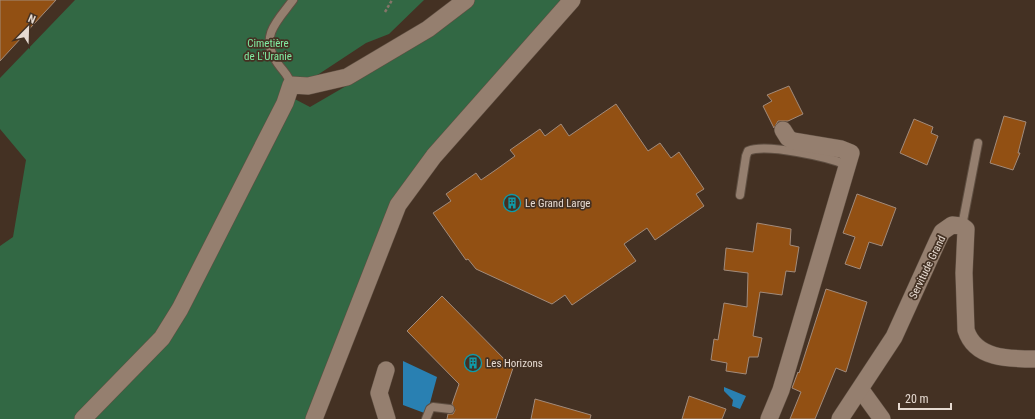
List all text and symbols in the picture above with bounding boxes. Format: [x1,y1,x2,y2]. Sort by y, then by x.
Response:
north arrow [8,8,48,48]
text: N [26,12,38,27]
park label: Cimetière de L'Uranie [244,37,292,63]
building icon: Le Grand Large [502,193,522,213]
place label: Le Grand Large [525,197,590,210]
street label: Servitude Grand [906,233,948,301]
building icon: Les Horizons [463,353,483,373]
place label: Les Horizons [486,357,543,370]
scale bar [899,385,951,411]
text: 20 m [905,392,929,406]

